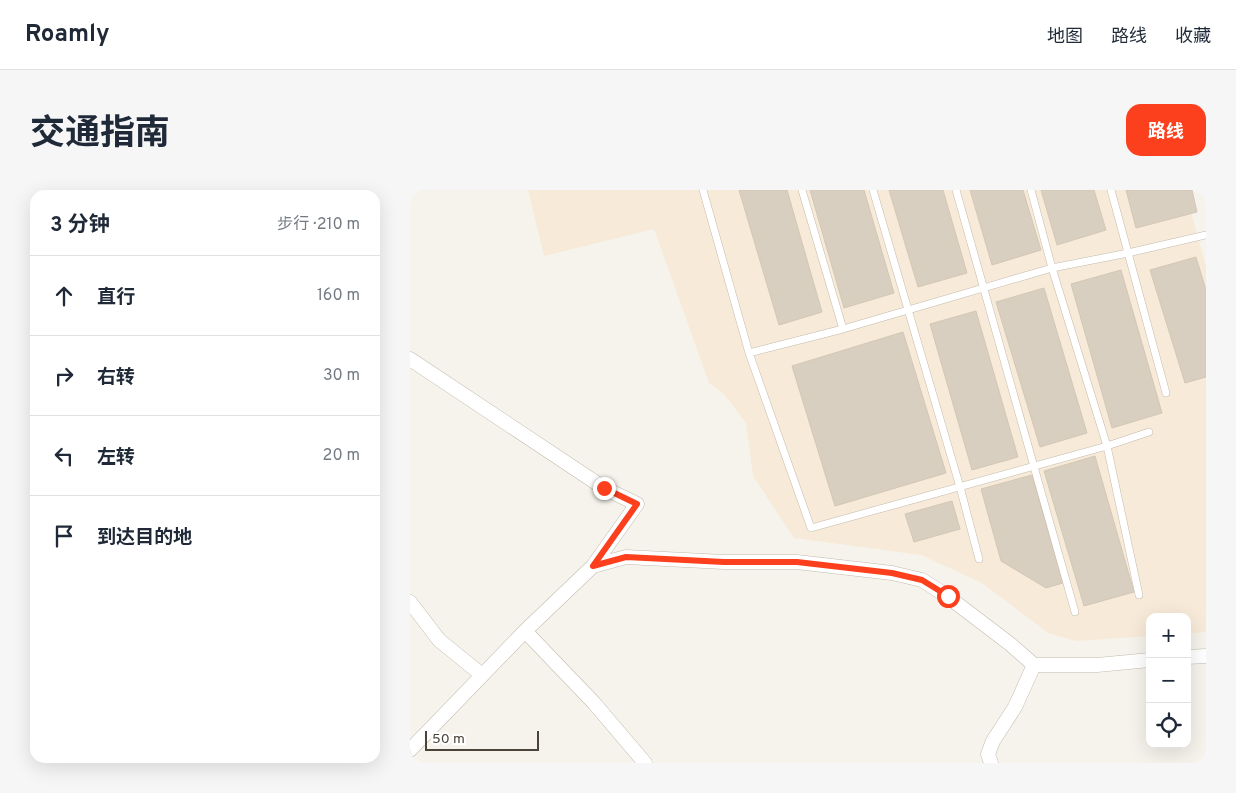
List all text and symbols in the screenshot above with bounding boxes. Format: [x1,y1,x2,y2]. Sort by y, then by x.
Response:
text: Roamly [25,20,110,50]
text: 地图 [1047,26,1083,49]
text: 路线 [1111,26,1147,49]
text: 收藏 [1175,26,1211,49]
button: 路线 [1126,104,1206,156]
text: 交通指南 [30,113,170,157]
text: 3 分钟 [50,212,110,239]
text: 步行 · 210 m [277,215,360,235]
icon: ahead [50,282,78,310]
text: 直行 [97,286,135,310]
text: 160 m [317,286,360,306]
icon: right [50,362,78,390]
text: 右转 [97,366,135,390]
text: 30 m [323,366,360,386]
icon: left [50,442,78,470]
text: 左转 [97,446,135,470]
text: 20 m [323,446,360,466]
route end [593,477,616,500]
icon: arrive [50,522,78,550]
text: 到达目的地 [97,526,192,550]
route start [937,585,960,608]
map controls [1146,613,1191,748]
button: + [1146,613,1191,658]
button: − [1146,658,1191,703]
button: locate [1146,703,1191,748]
scale bar [425,728,539,751]
text: 50 m [432,731,465,748]

